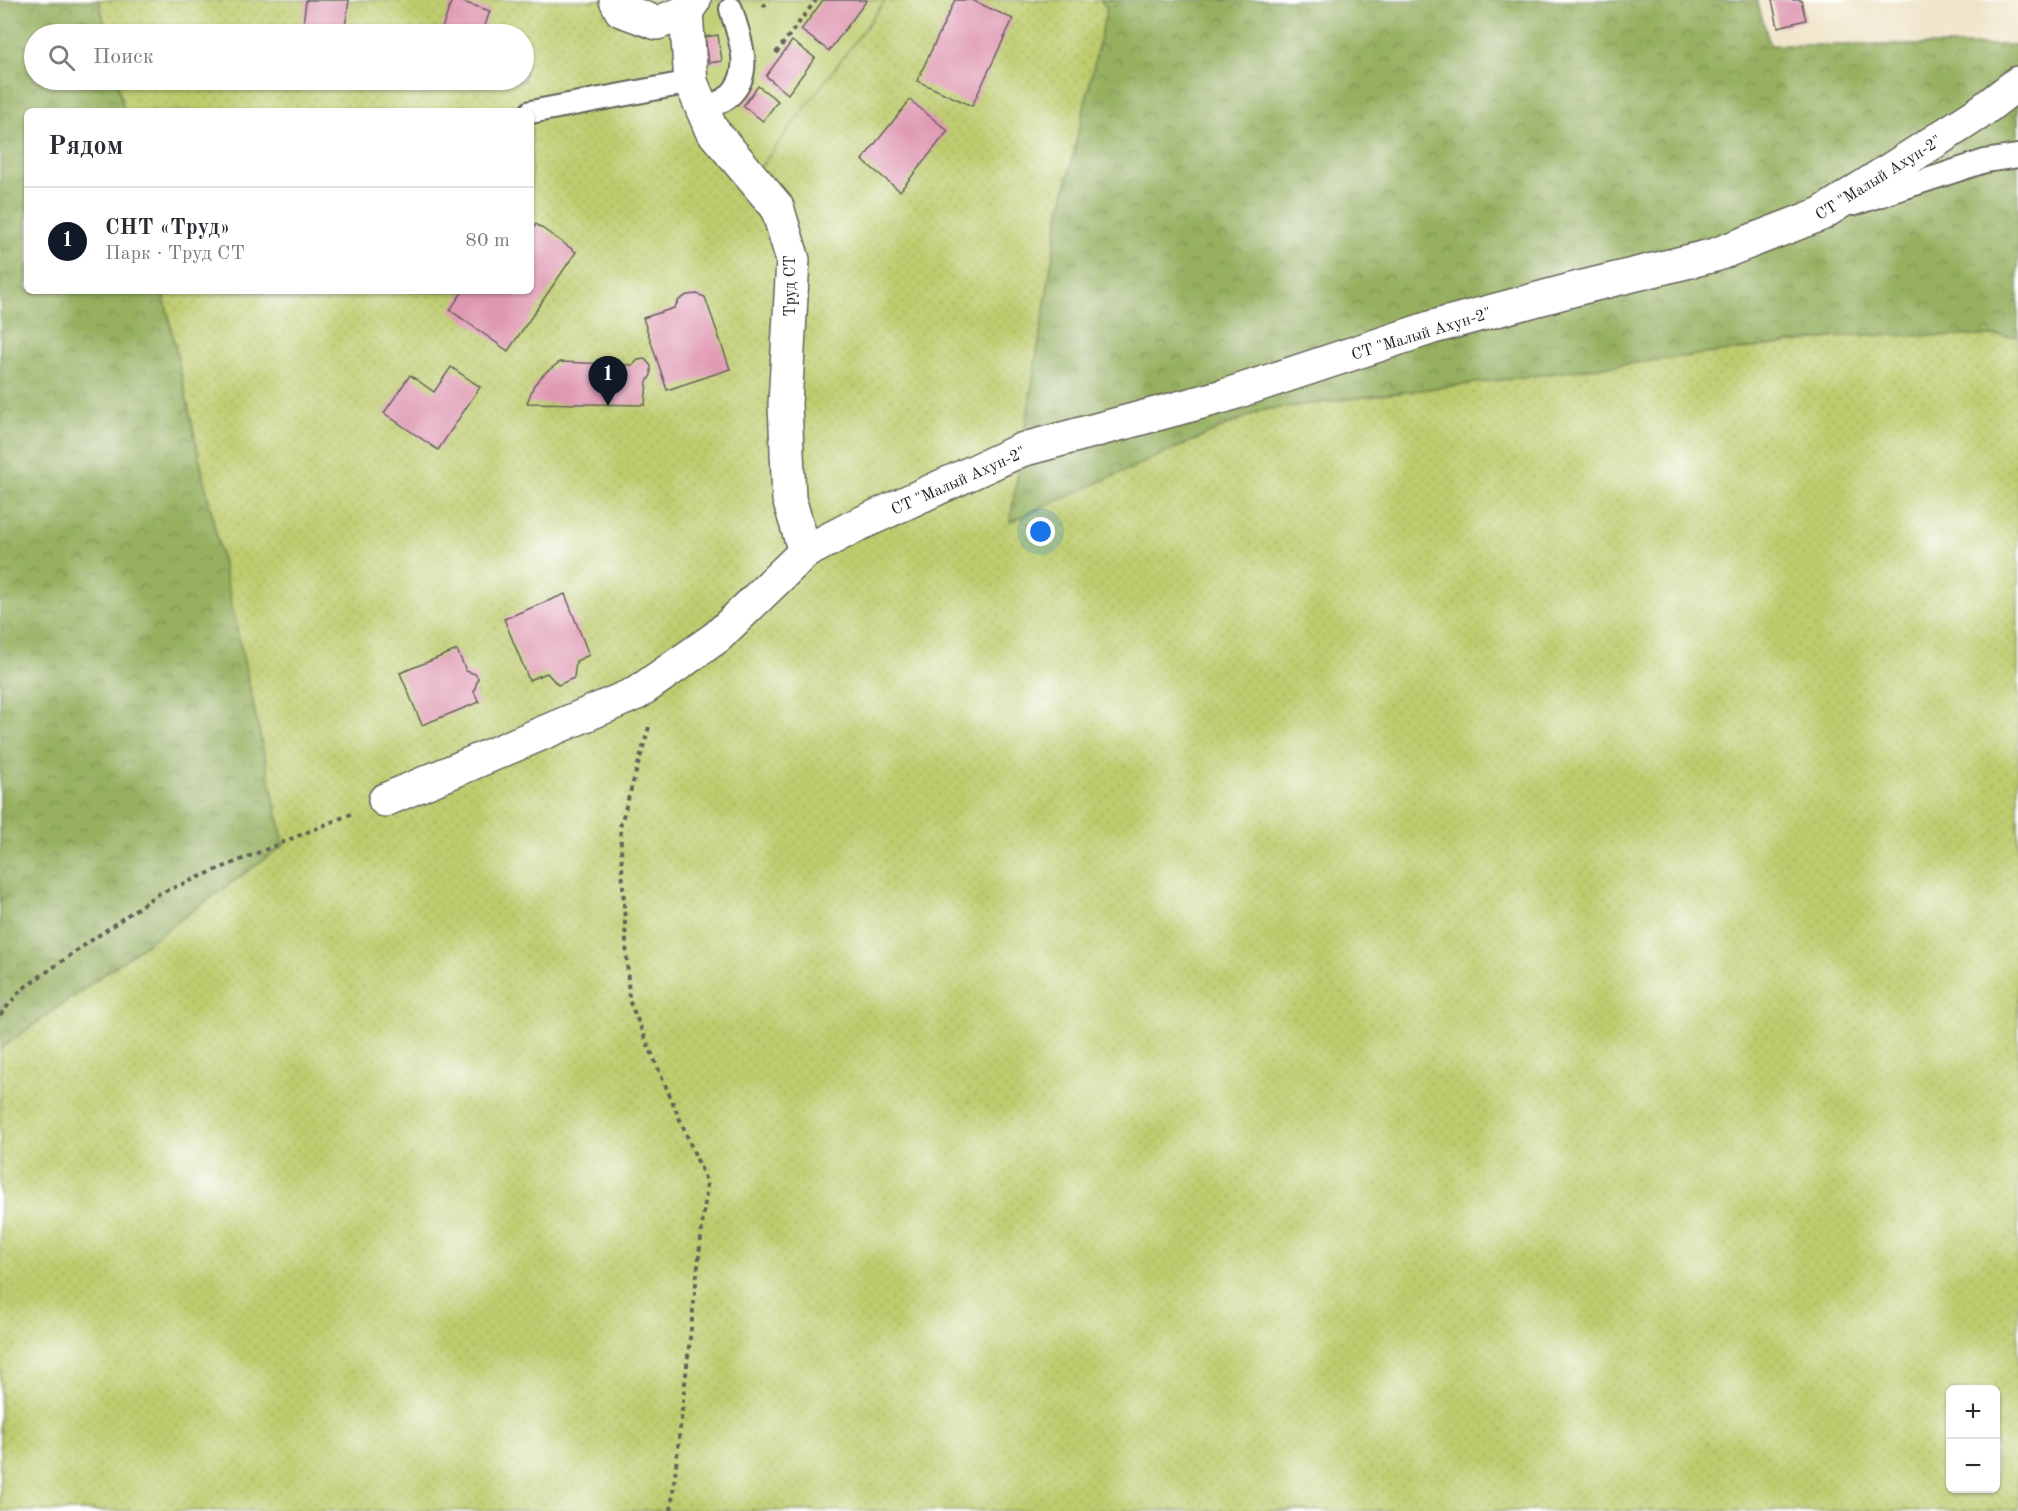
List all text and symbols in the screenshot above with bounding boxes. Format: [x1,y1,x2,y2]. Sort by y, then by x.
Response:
search box [24,24,534,90]
icon: search [45,41,78,74]
text: Поиск [93,46,154,68]
street label: СТ "Малый Ахун-2" [1813,133,1945,224]
text: Рядом [48,134,123,160]
text: СНТ «Труд» [105,217,230,239]
text: 1 [62,231,73,251]
text: 80 m [465,231,510,251]
text: Парк · Труд СТ [105,244,245,264]
street label: Труд СТ [783,255,799,317]
street label: СТ "Малый Ахун-2" [1350,306,1493,364]
pin: 1 [588,356,628,406]
street label: СТ "Малый Ахун-2" [889,445,1028,519]
your location [1026,517,1055,546]
map controls [1946,1385,2000,1493]
button: + [1946,1385,2000,1439]
button: − [1946,1439,2000,1493]

